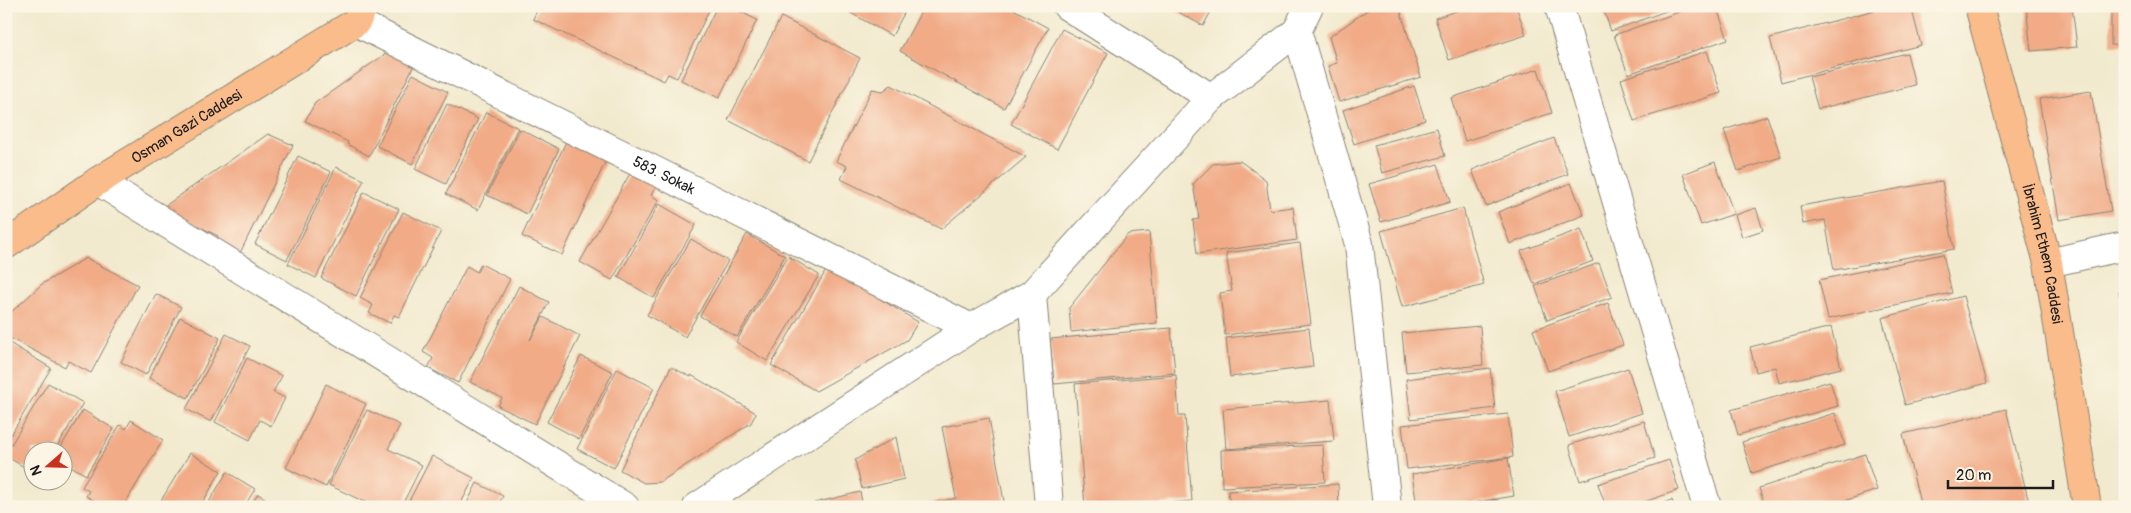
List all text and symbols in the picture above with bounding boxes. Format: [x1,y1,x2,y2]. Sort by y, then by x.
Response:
street label: Osman Gazi Caddesi [128,85,246,168]
street label: 583. Sokak [630,152,699,199]
street label: İbrahim Ethem Caddesi [2018,182,2067,325]
north arrow [22,440,72,490]
scale bar [1948,458,2054,490]
text: N [27,463,46,478]
text: 20 m [1956,466,1991,485]

